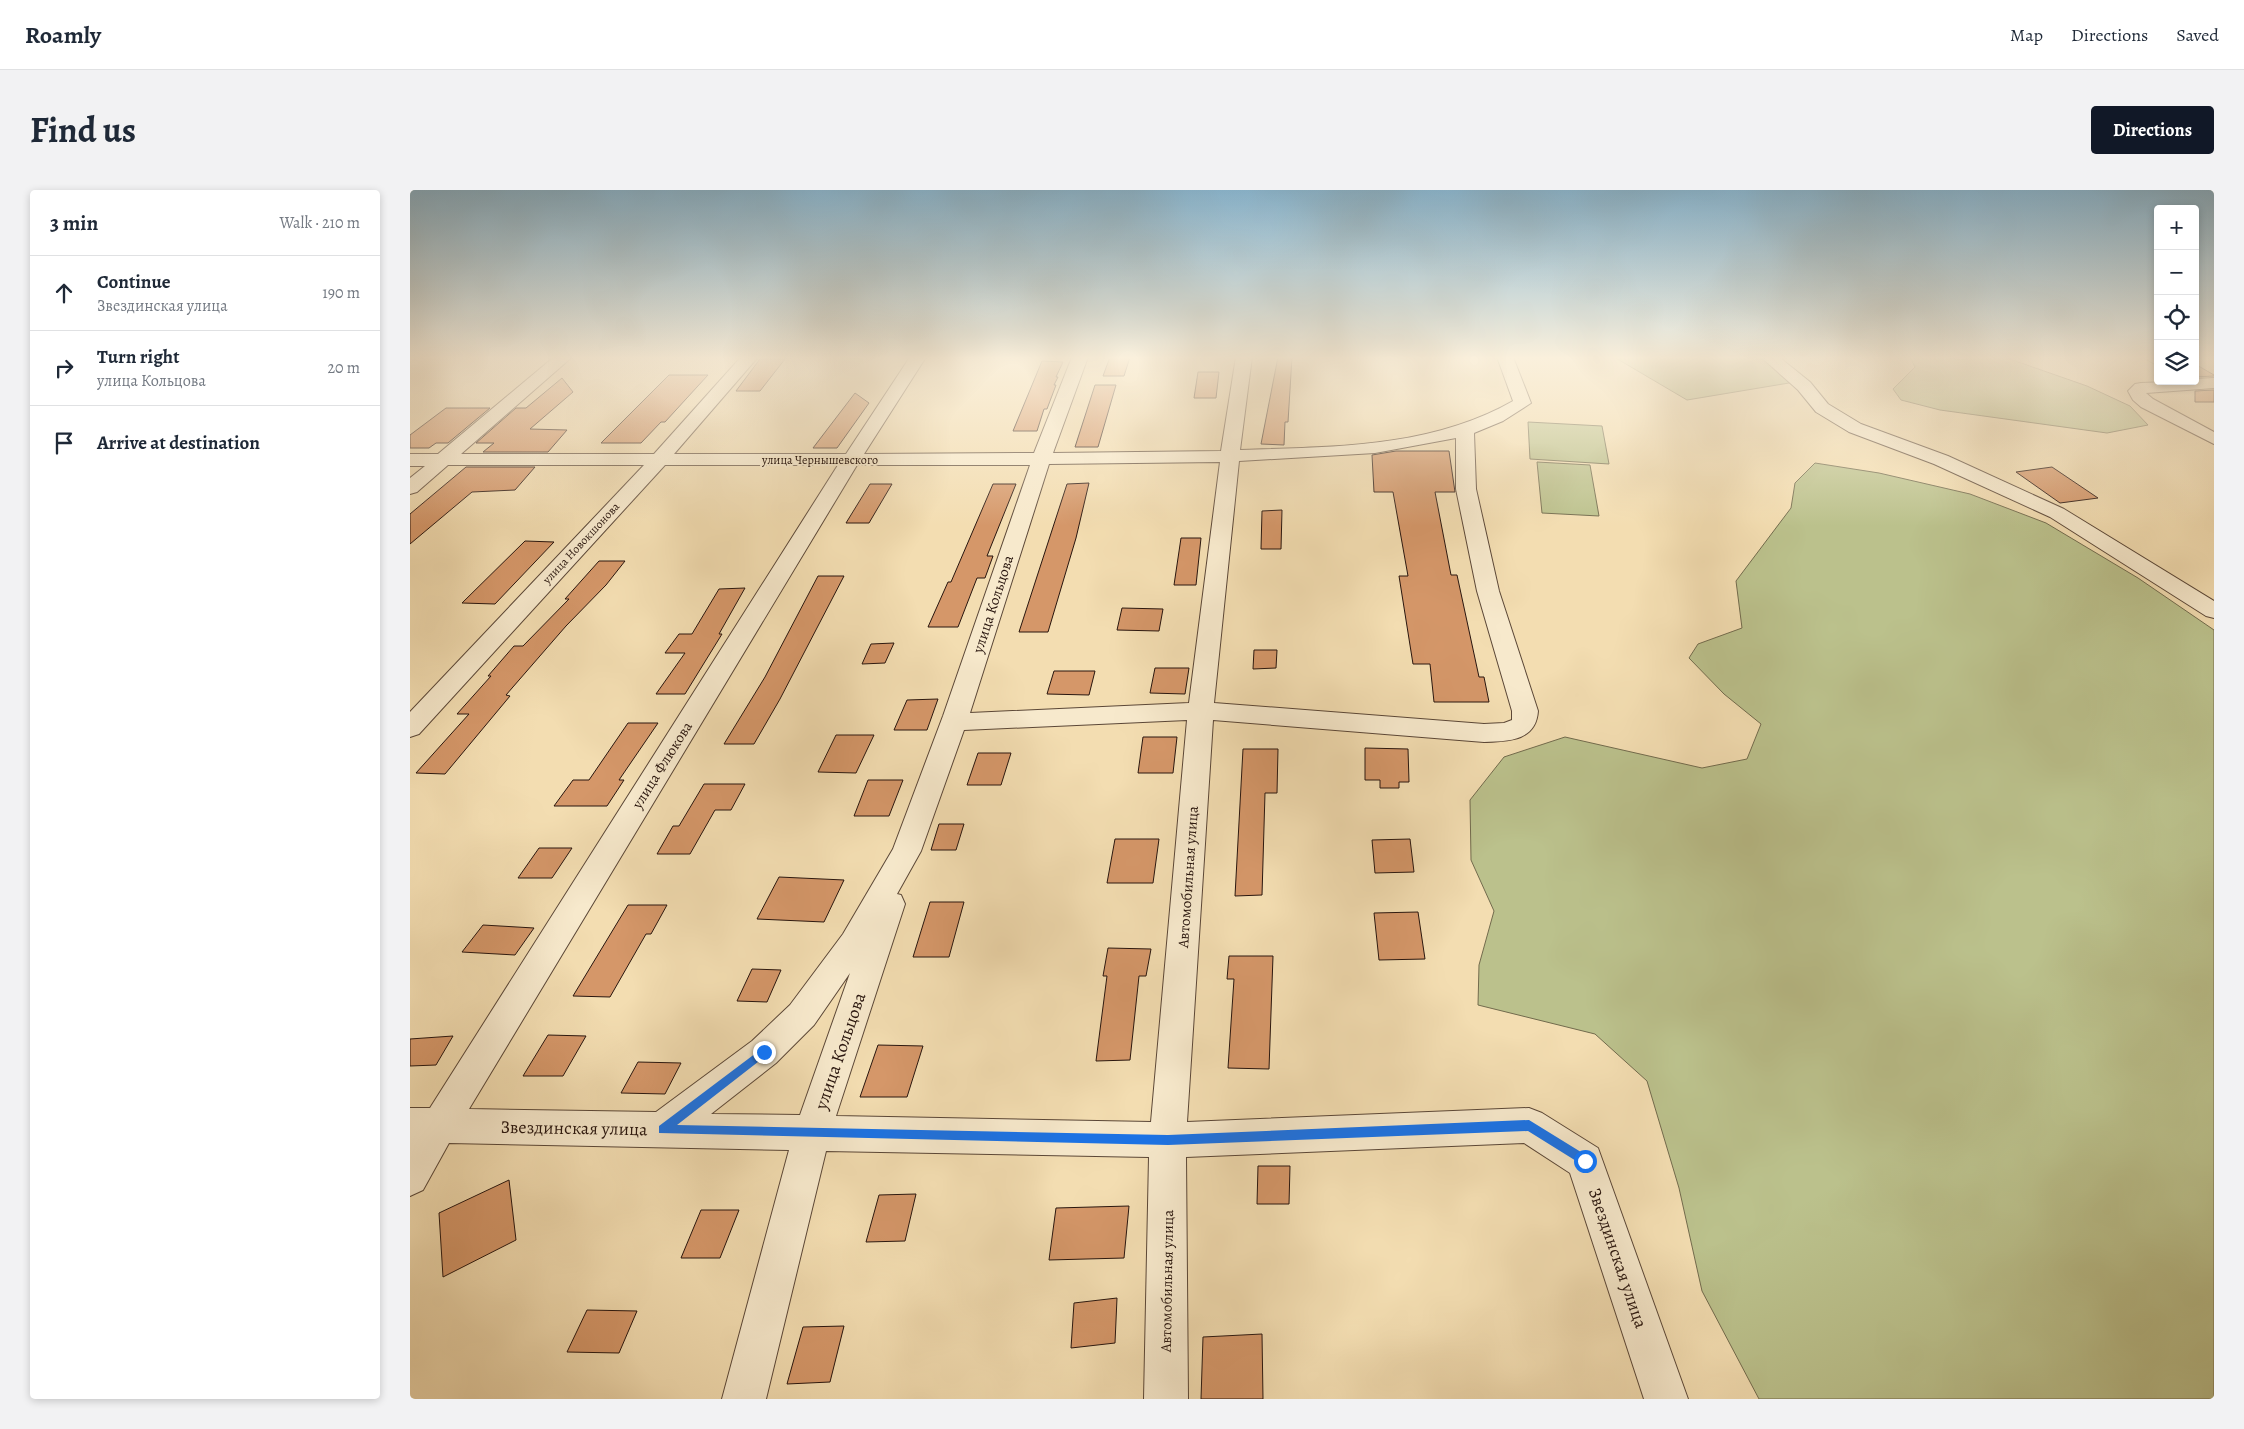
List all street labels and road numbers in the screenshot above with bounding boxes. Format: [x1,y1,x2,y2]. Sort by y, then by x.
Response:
street label: улица Чернышевского [761,452,878,468]
street label: улица Новокшонова [538,498,623,588]
street label: улица Кольцова [967,552,1018,657]
street label: улица Флюкова [627,717,697,813]
street label: Автомобильная улица [1173,805,1203,950]
street label: улица Кольцова [808,989,871,1114]
street label: Звездинская улица [500,1115,648,1141]
street label: Звездинская улица [1583,1185,1653,1332]
street label: Автомобильная улица [1156,1210,1178,1353]

